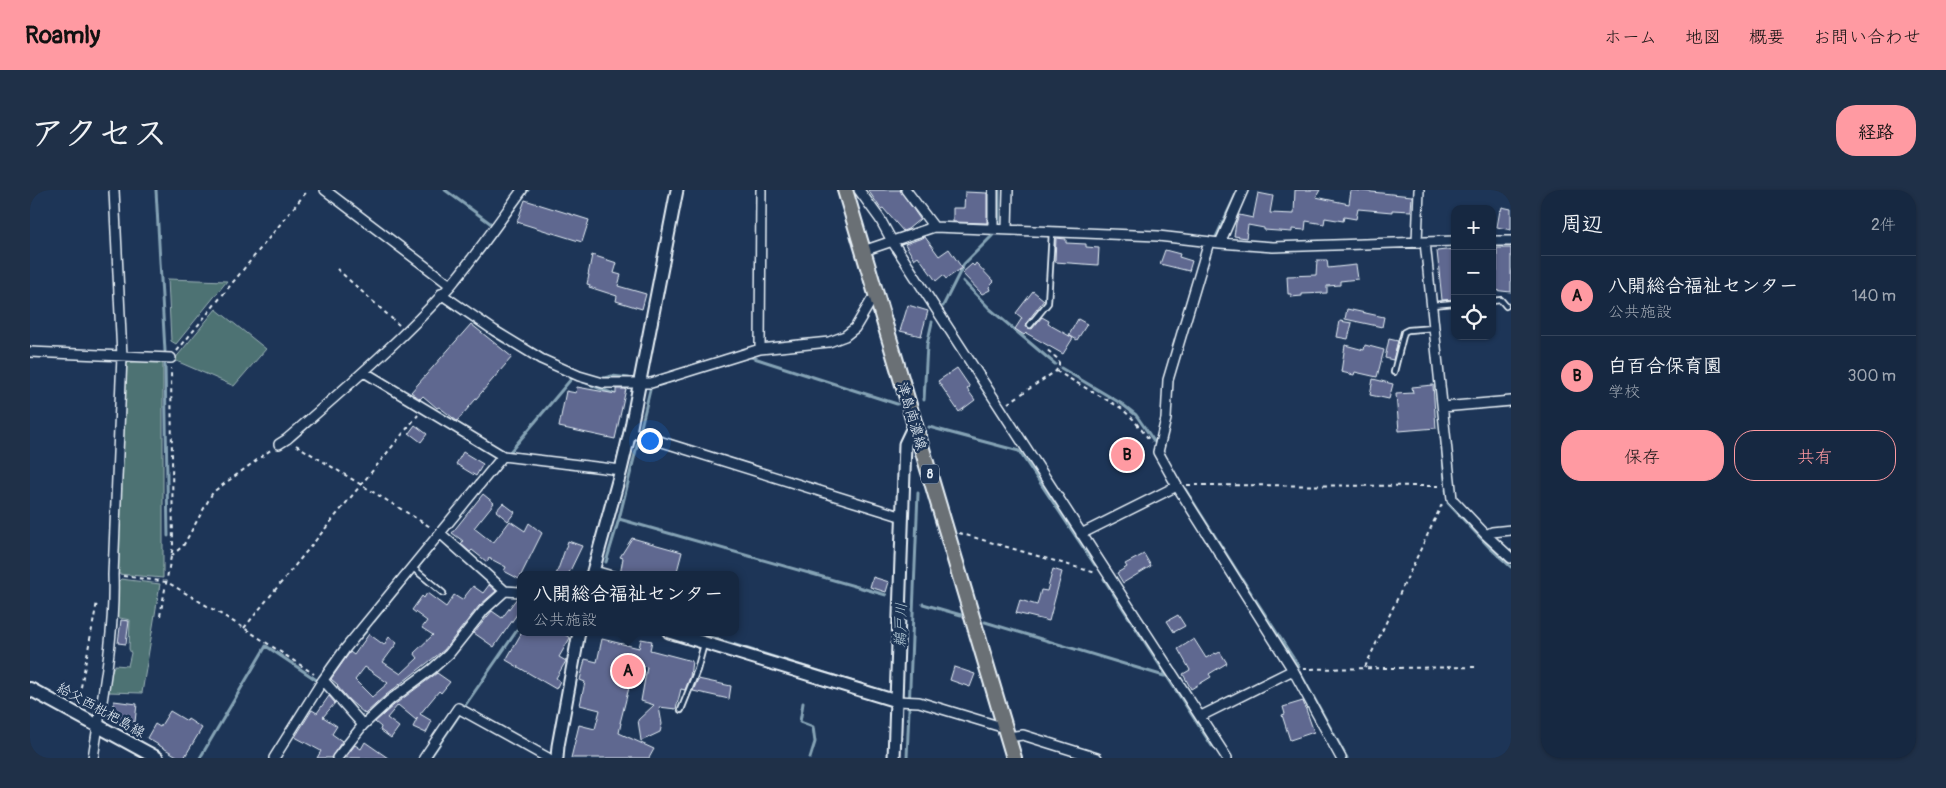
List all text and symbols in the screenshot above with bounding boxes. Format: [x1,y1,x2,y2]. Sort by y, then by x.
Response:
text: Roamly [25,21,100,50]
text: ホーム [1604,26,1657,49]
text: 地図 [1685,26,1721,49]
text: 概要 [1749,26,1785,49]
text: お問い合わせ [1813,26,1921,49]
button: 経路 [1836,105,1916,156]
text: アクセス [30,112,168,156]
map controls [1451,205,1496,340]
button: + [1451,205,1496,250]
text: 周辺 [1561,211,1603,238]
text: 2件 [1871,215,1896,235]
button: − [1451,250,1496,295]
text: 八開総合福祉センター [1608,274,1798,298]
text: A [1572,286,1582,306]
text: 140 m [1852,286,1896,306]
button: locate [1451,295,1496,340]
text: 公共施設 [1608,302,1672,322]
text: 白百合保育園 [1608,354,1722,378]
text: B [1572,366,1582,386]
text: 300 m [1848,366,1896,386]
street label: 津島南濃線 [894,380,930,452]
text: 学校 [1608,382,1640,402]
your location [637,428,663,454]
button: 保存 [1561,430,1724,481]
button: 共有 [1734,430,1896,481]
pin: B [1111,436,1143,474]
road number: 8 [921,464,939,484]
popup [517,571,739,636]
text: 八開総合福祉センター [533,582,723,606]
water label: 鵜戸川 [891,602,911,648]
text: 公共施設 [533,610,597,630]
pin: A [612,652,644,690]
street label: 給父西枇杷島線 [54,679,148,741]

